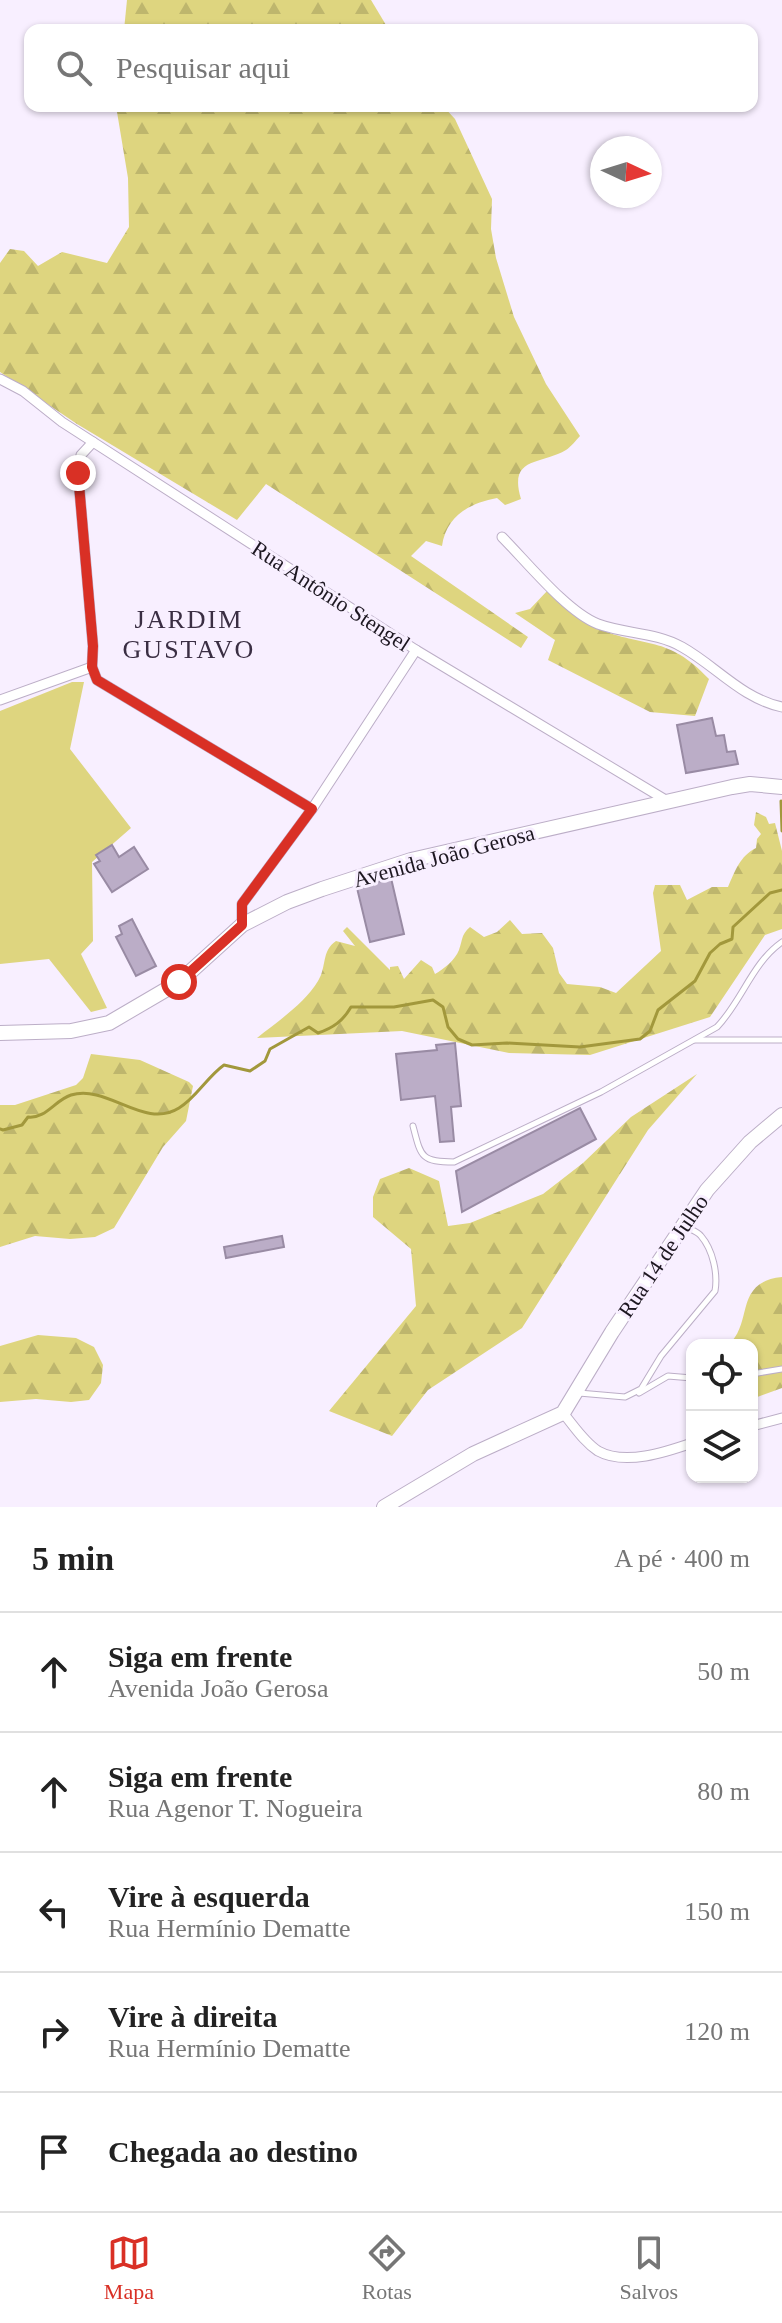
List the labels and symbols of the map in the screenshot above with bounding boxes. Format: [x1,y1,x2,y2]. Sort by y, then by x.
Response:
north arrow [590,136,662,208]
route end [60,455,96,491]
street label: Rua Antônio Stengel [247,536,415,656]
district label: JARDIM GUSTAVO [123,605,255,664]
street label: Avenida João Gerosa [351,820,538,892]
route start [161,964,197,1000]
street label: Rua 14 de Julho [613,1190,713,1322]

